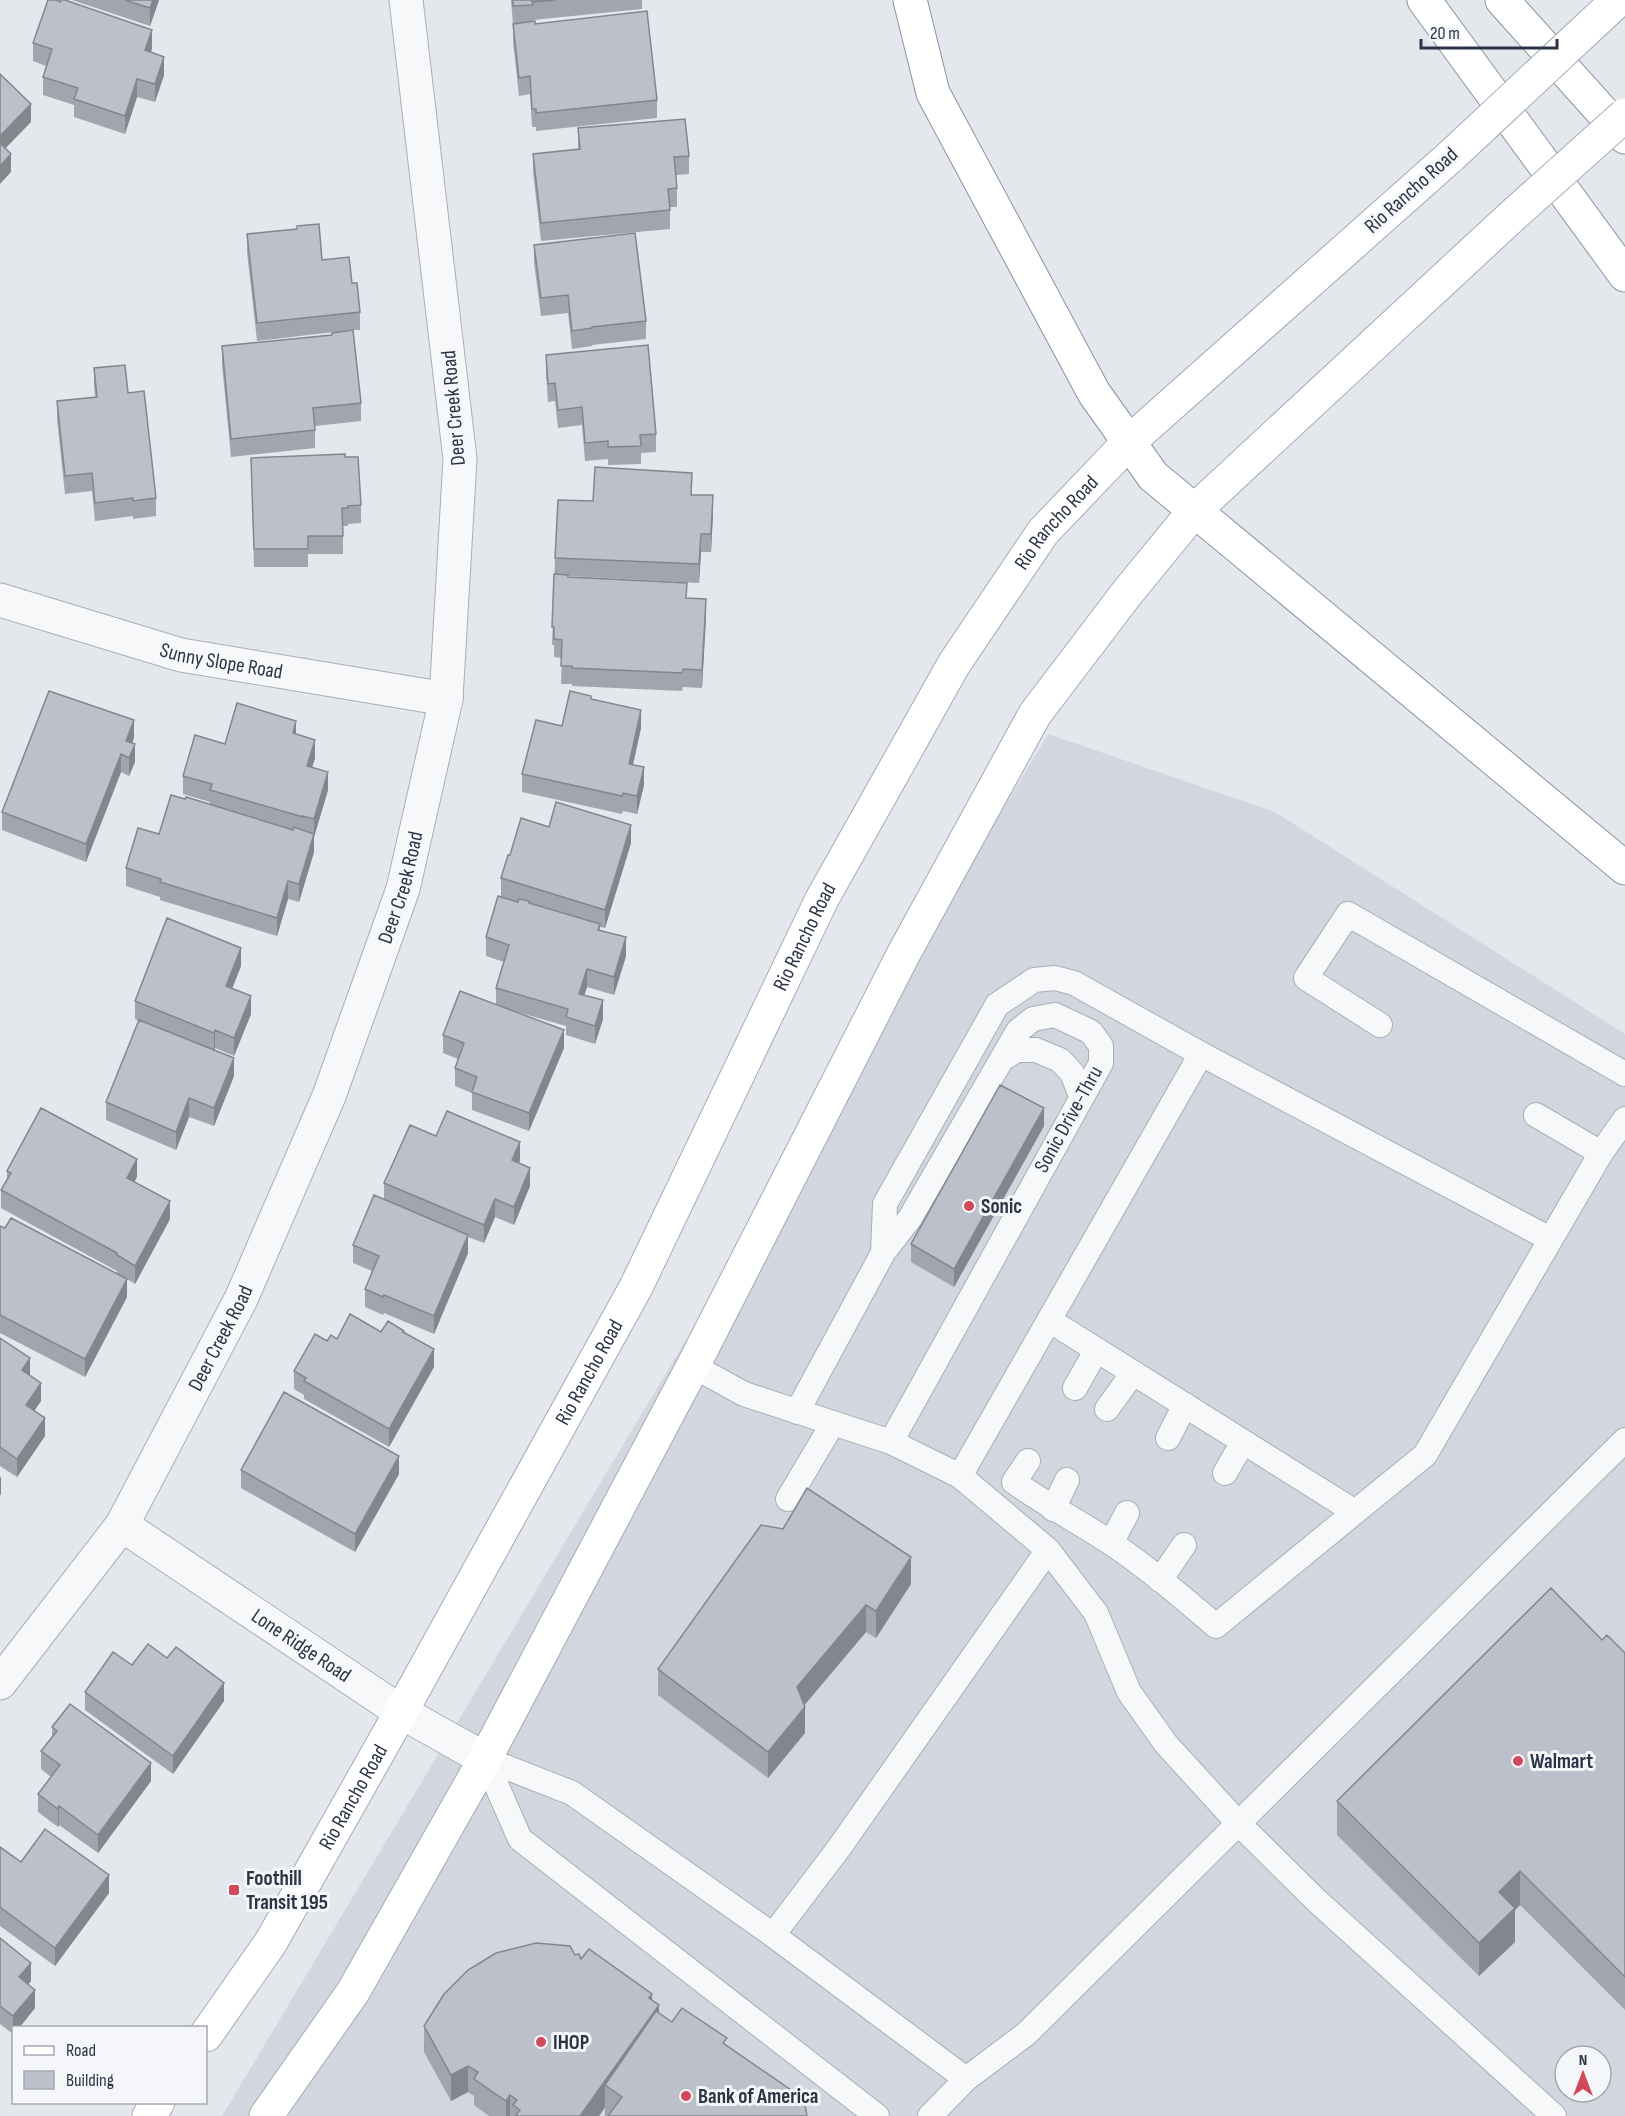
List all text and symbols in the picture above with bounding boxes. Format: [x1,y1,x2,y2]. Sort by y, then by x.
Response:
scale bar [1421,12,1558,50]
text: 20 m [1430,23,1460,44]
street label: Rio Rancho Road [1360,142,1463,239]
street label: Deer Creek Road [436,349,471,467]
street label: Rio Rancho Road [1009,470,1104,575]
street label: Sunny Slope Road [157,637,285,685]
street label: Deer Creek Road [373,829,429,947]
street label: Rio Rancho Road [768,879,842,995]
street label: Sonic Drive-Thru [1029,1062,1108,1177]
place label: Sonic [981,1194,1022,1219]
marker: Sonic [962,1199,976,1213]
street label: Deer Creek Road [183,1282,258,1395]
street label: Rio Rancho Road [550,1315,629,1430]
street label: Lone Ridge Road [247,1603,356,1688]
street label: Rio Rancho Road [314,1740,393,1854]
place label: Walmart [1530,1749,1593,1774]
marker: Walmart [1511,1754,1525,1768]
place label: Foothill Transit 195 [246,1866,328,1915]
marker: Foothill Transit 195 [227,1883,241,1897]
legend [12,2026,207,2104]
place label: IHOP [553,2030,589,2055]
marker: IHOP [534,2035,548,2049]
text: Road [66,2040,96,2061]
north arrow [1553,2044,1613,2104]
text: N [1579,2051,1587,2070]
text: Building [66,2070,114,2091]
place label: Bank of America [698,2084,818,2109]
marker: Bank of America [679,2089,693,2103]

